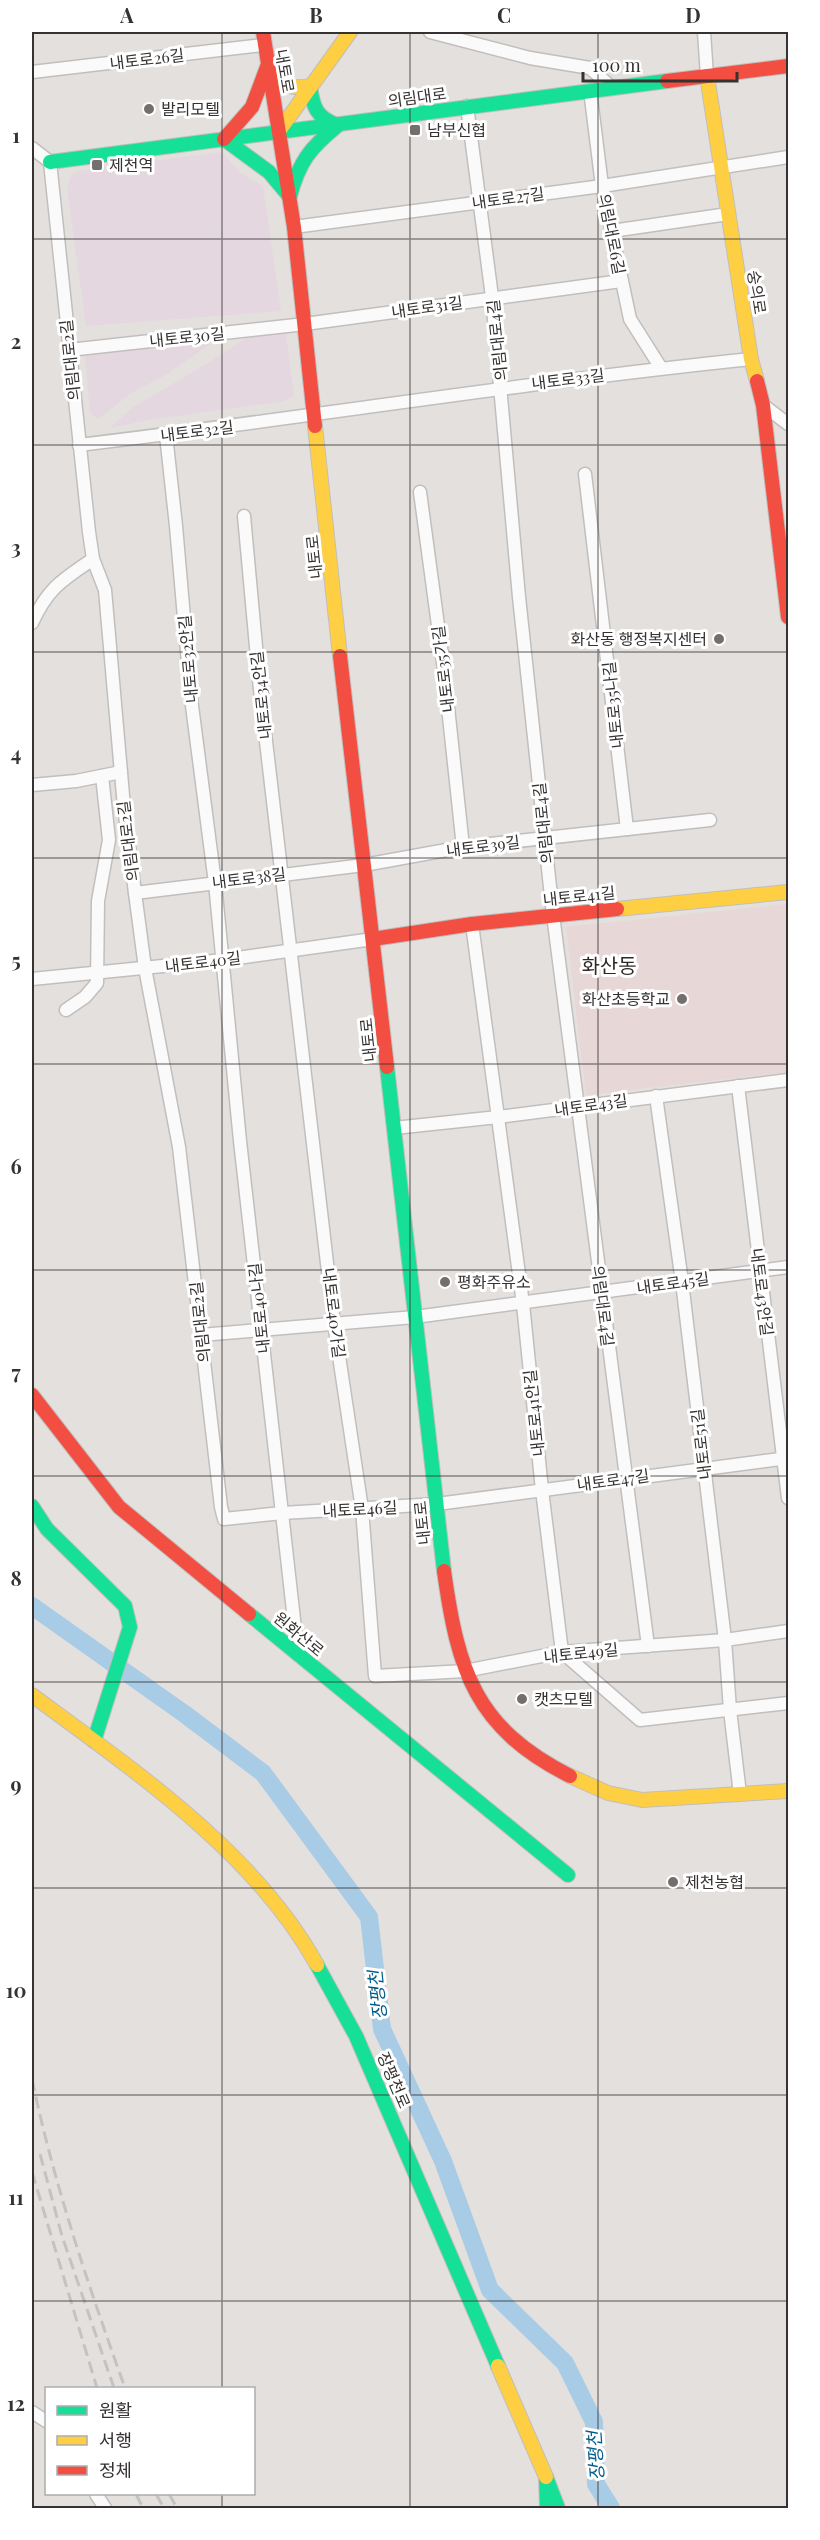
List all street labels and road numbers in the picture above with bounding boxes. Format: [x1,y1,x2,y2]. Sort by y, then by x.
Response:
street label: 내토로26길 [109,44,185,73]
street label: 내토로 [271,47,300,95]
street label: 의림대로 [386,82,448,111]
street label: 내토로27길 [470,182,546,213]
street label: 의림대로6길 [594,192,631,276]
street label: 숭의로 [744,268,771,316]
street label: 내토로31길 [390,291,464,322]
street label: 의림대로4길 [482,298,511,382]
street label: 의림대로2길 [55,319,84,402]
street label: 내토로30길 [148,322,226,351]
street label: 내토로33길 [530,364,606,393]
street label: 내토로32길 [159,416,235,445]
street label: 내토로 [301,534,326,580]
street label: 내토로32안길 [173,614,202,704]
street label: 내토로35가길 [427,624,458,714]
street label: 내토로34안길 [245,650,276,740]
street label: 내토로35나길 [597,660,628,750]
street label: 의림대로4길 [528,781,557,865]
street label: 의림대로2길 [112,799,143,883]
street label: 내토로39길 [445,831,521,860]
street label: 내토로38길 [211,863,287,892]
street label: 내토로41길 [542,881,616,910]
street label: 내토로40길 [164,946,242,977]
street label: 내토로 [355,1017,380,1063]
street label: 내토로43길 [553,1089,629,1120]
street label: 내토로43안길 [747,1247,778,1337]
street label: 내토로40나길 [243,1262,274,1354]
street label: 의림대로4길 [588,1264,619,1348]
street label: 내토로40가길 [319,1266,350,1359]
street label: 내토로45길 [635,1267,711,1298]
street label: 의림대로2길 [185,1281,214,1364]
street label: 내토로41안길 [518,1368,549,1458]
street label: 내토로51길 [686,1407,715,1481]
street label: 내토로47길 [575,1464,651,1495]
street label: 내토로46길 [322,1496,398,1521]
street label: 내토로 [409,1500,434,1546]
street label: 원화산로 [270,1607,329,1661]
street label: 내토로49길 [543,1638,619,1667]
street label: 장평천로 [373,2049,416,2111]

